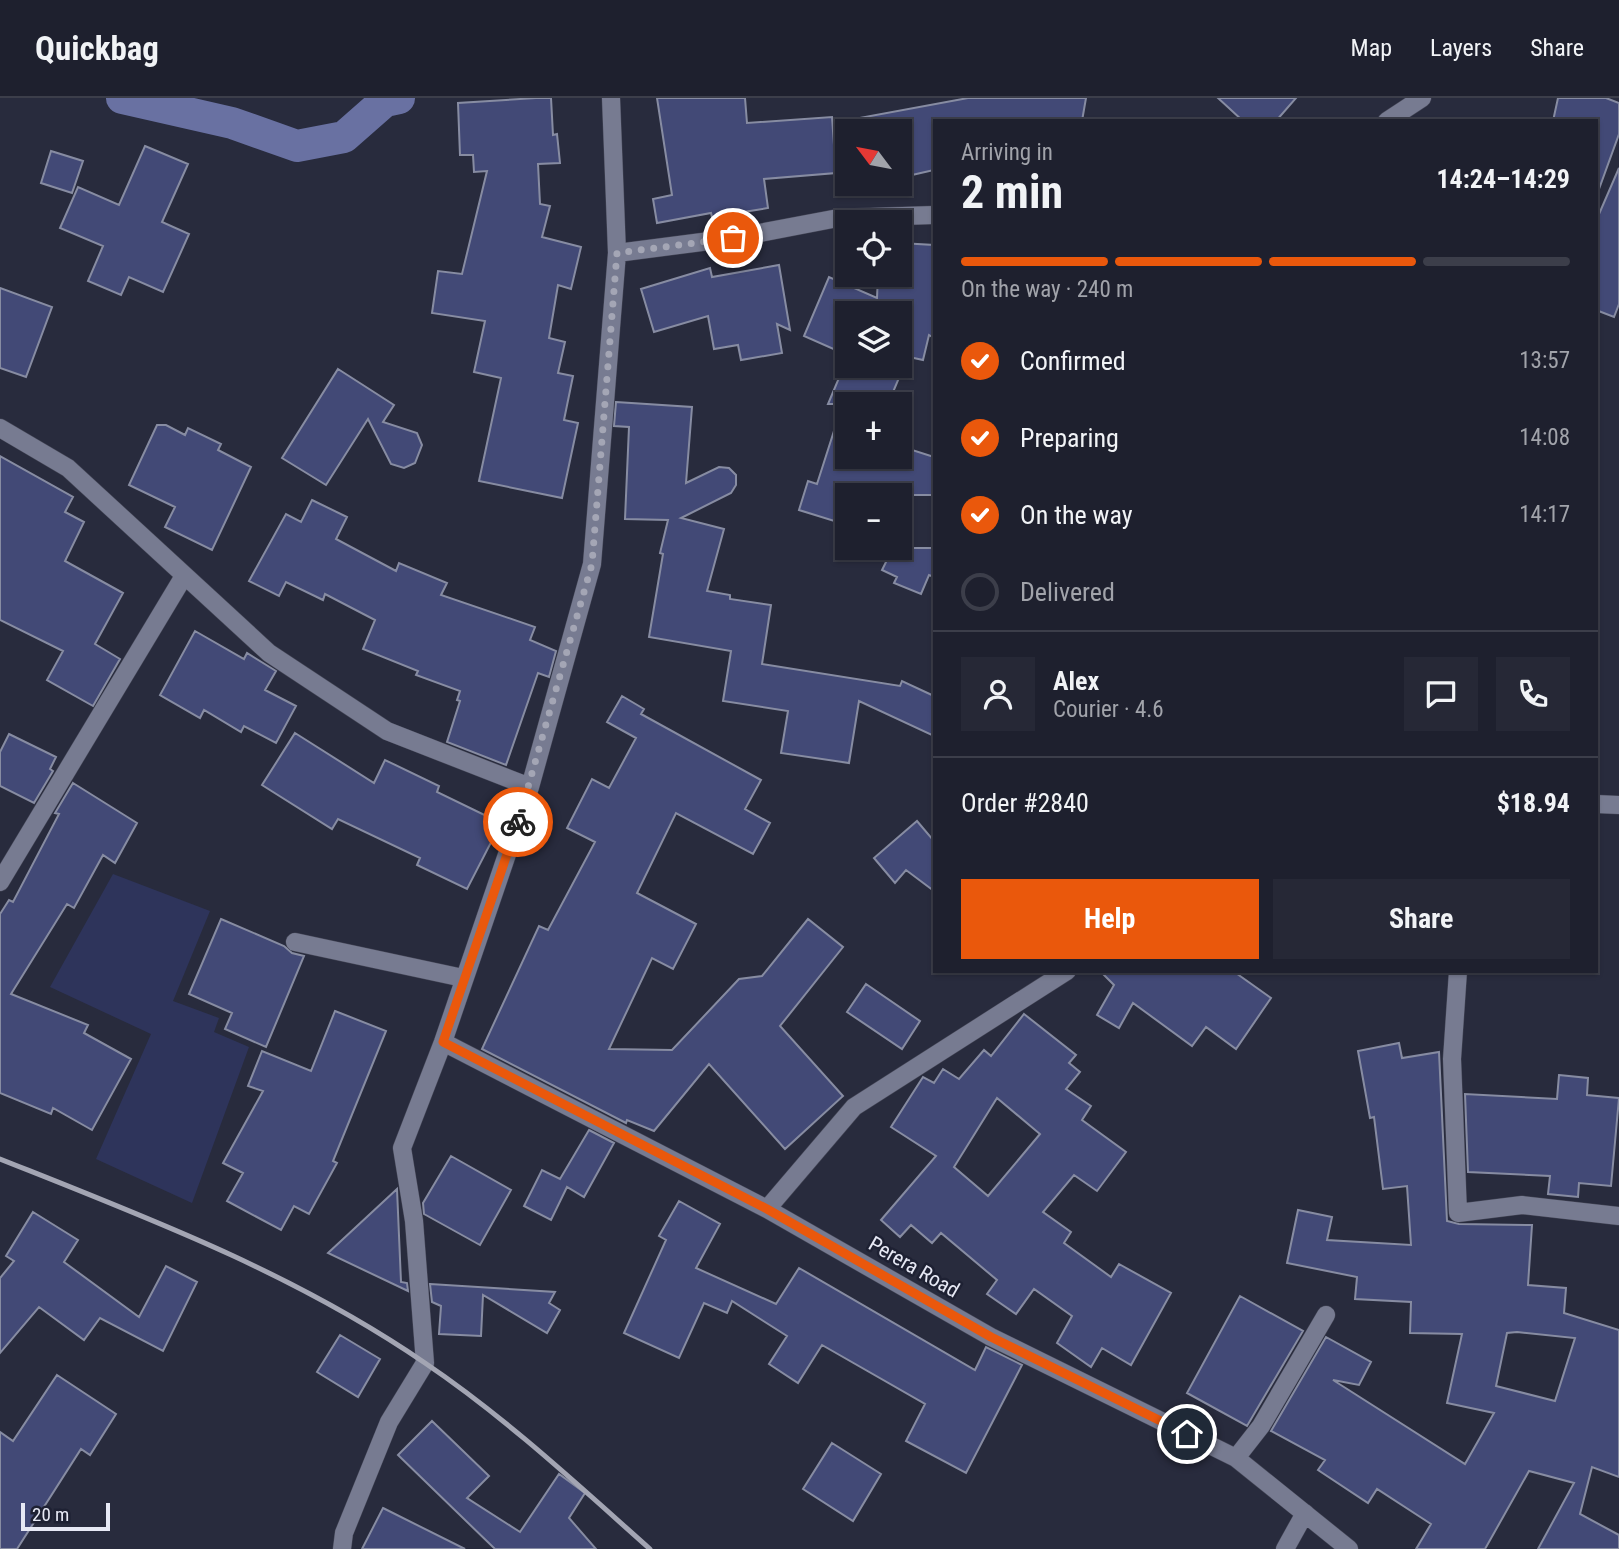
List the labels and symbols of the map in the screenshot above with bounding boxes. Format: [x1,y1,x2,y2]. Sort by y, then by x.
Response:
north arrow [835,119,912,196]
pin [703,208,763,268]
courier [483,787,553,857]
street label: Perera Road [865,1231,963,1303]
pin [1157,1404,1217,1464]
scale bar [21,1500,110,1532]

